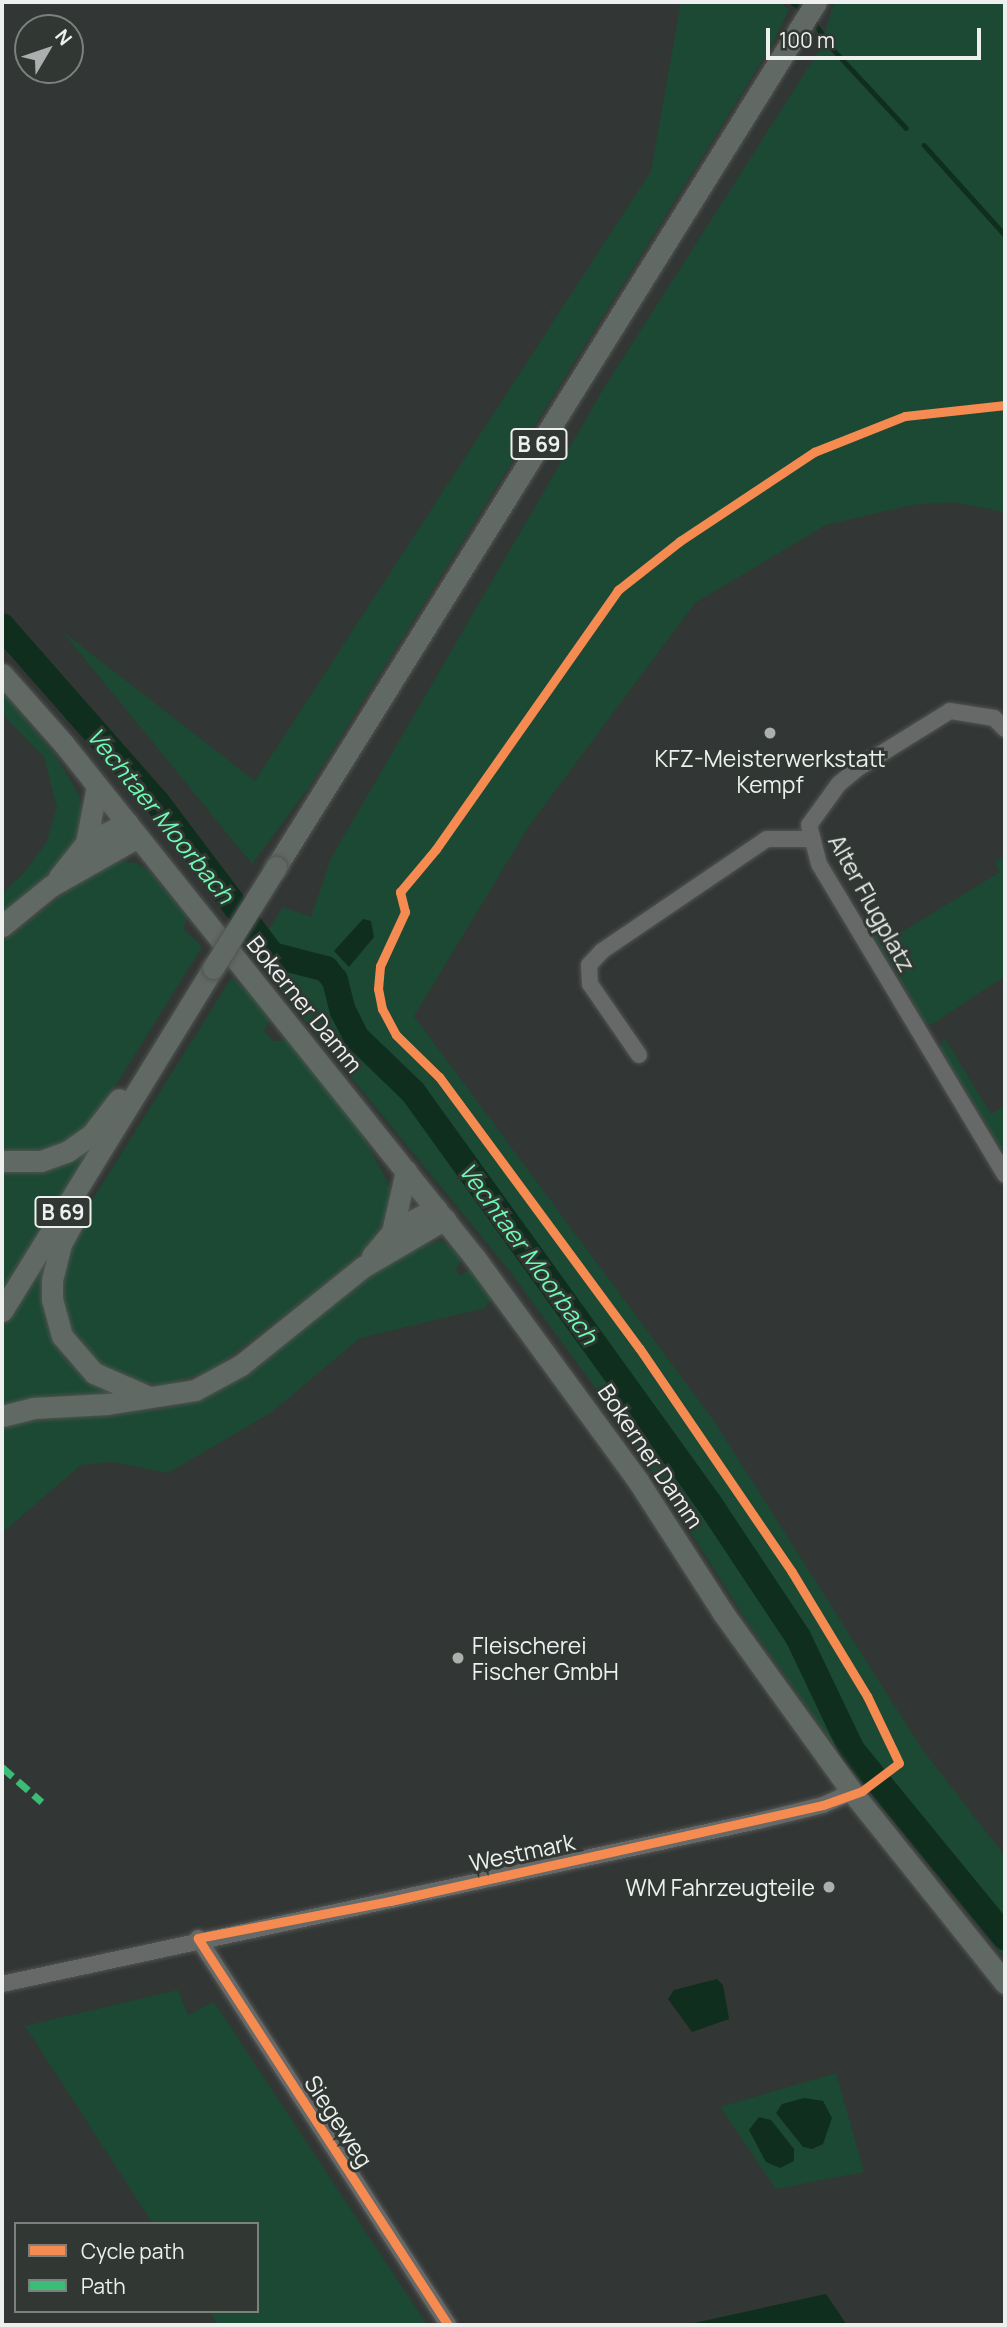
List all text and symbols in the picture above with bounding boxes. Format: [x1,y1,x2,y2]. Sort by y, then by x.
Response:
north arrow [14,14,84,84]
scale bar [769,14,984,58]
text: N [49,24,78,51]
text: 100 m [779,26,835,54]
road number: B 69 [509,426,569,462]
water label: Vechtaer Moorbach [81,721,241,909]
marker: KFZ-Meisterwerkstatt Kempf [762,725,778,741]
place label: KFZ-Meisterwerkstatt Kempf [655,744,885,798]
street label: Alter Flugplatz [823,830,921,976]
street label: Bokerner Damm [241,930,369,1078]
water label: Vechtaer Moorbach [453,1157,605,1349]
road number: B 69 [33,1194,93,1230]
street label: Bokerner Damm [593,1379,709,1533]
place label: Fleischerei Fischer GmbH [472,1631,619,1685]
marker: Fleischerei Fischer GmbH [450,1650,466,1666]
street label: Westmark [467,1827,577,1877]
place label: WM Fahrzeugteile [625,1873,815,1901]
marker: WM Fahrzeugteile [821,1879,837,1895]
street label: Siegeweg [299,2070,379,2172]
legend [14,2222,259,2313]
text: Cycle path [81,2237,184,2265]
text: Path [81,2272,126,2300]

